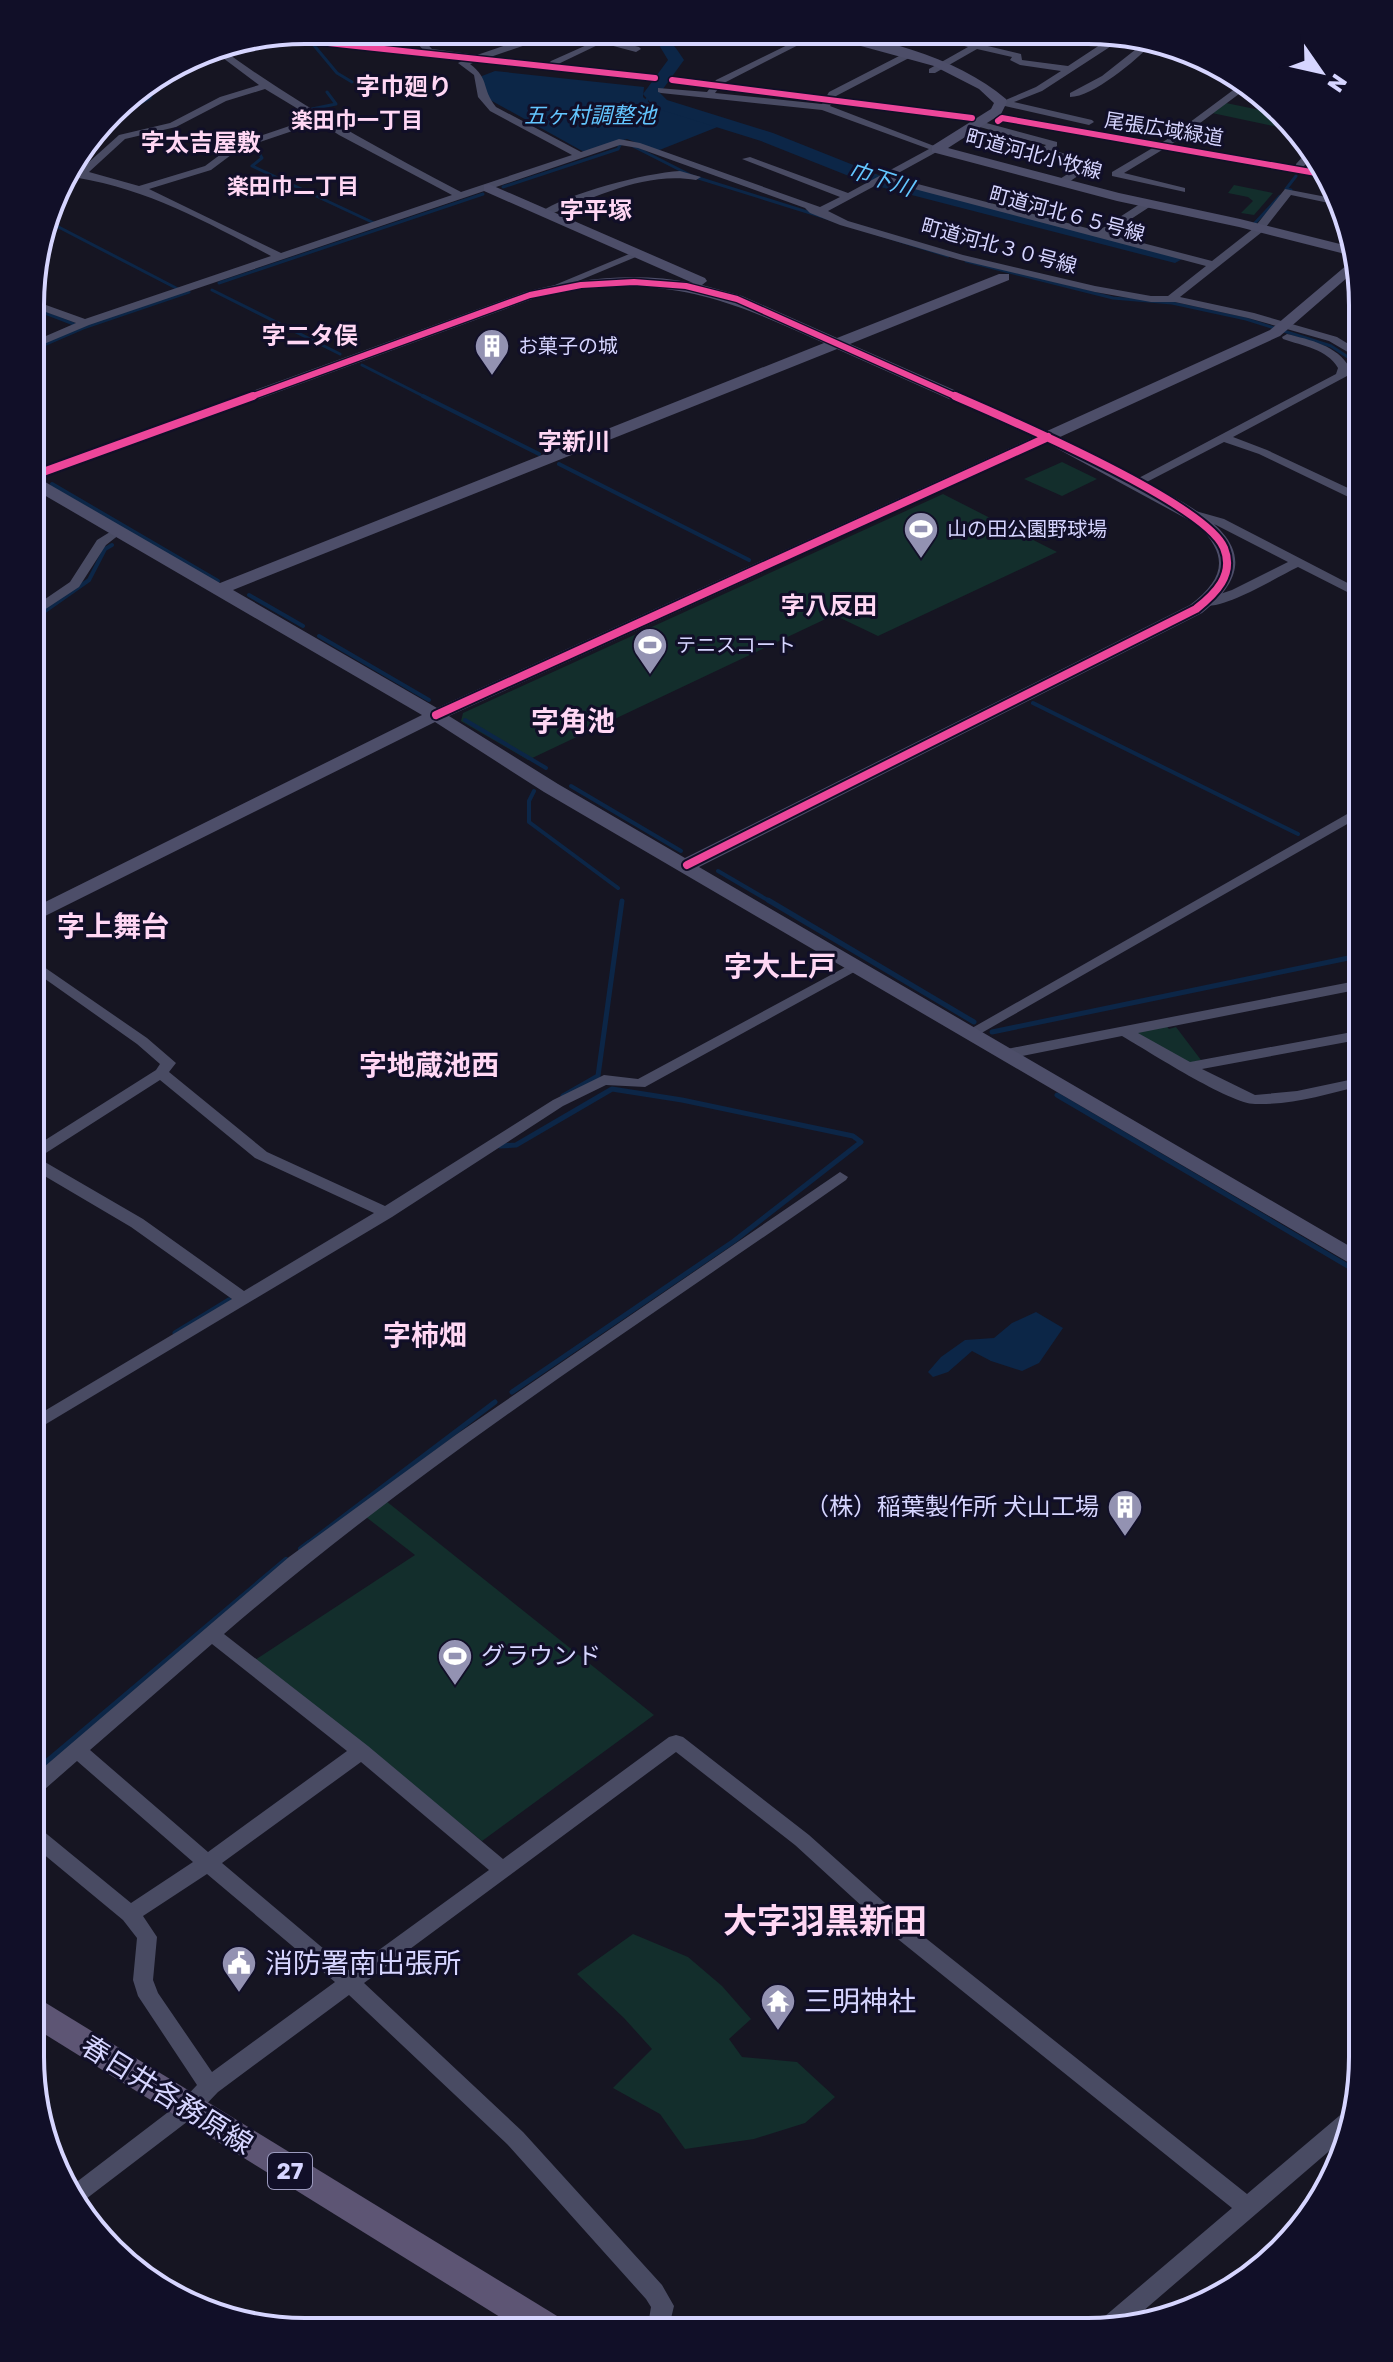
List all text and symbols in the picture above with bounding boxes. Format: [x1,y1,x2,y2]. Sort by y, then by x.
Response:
north arrow [1281,32,1361,112]
text: N [1322,69,1353,97]
district label: 字巾廻り [356,73,452,101]
water label: 五ヶ村調整池 [524,102,658,129]
district label: 楽田巾一丁目 [291,107,423,134]
street label: 尾張広域緑道 [1103,108,1225,150]
street label: 町道河北小牧線 [963,124,1105,184]
district label: 字太吉屋敷 [141,129,261,157]
water label: 巾下川 [845,156,918,203]
district label: 楽田巾二丁目 [227,173,359,200]
street label: 町道河北６５号線 [987,182,1147,246]
district label: 字平塚 [560,197,632,225]
street label: 町道河北３０号線 [919,214,1079,278]
district label: 字二タ俣 [262,322,358,350]
building icon: お菓子の城 [473,327,511,377]
place label: お菓子の城 [518,334,618,358]
district label: 字新川 [538,428,610,456]
sports icon: 山の田公園野球場 [902,510,940,560]
place label: 山の田公園野球場 [947,517,1107,541]
district label: 字八反田 [781,592,877,620]
sports icon: テニスコート [631,626,669,676]
place label: テニスコート [676,633,796,657]
district label: 字角池 [531,705,615,738]
district label: 字上舞台 [57,910,169,943]
district label: 字大上戸 [724,950,836,983]
district label: 字地蔵池西 [359,1049,499,1082]
district label: 字柿畑 [383,1319,467,1352]
building icon: （株）稲葉製作所 犬山工場 [1106,1488,1144,1538]
place label: （株）稲葉製作所 犬山工場 [805,1493,1099,1521]
sports icon: グラウンド [436,1637,474,1687]
place label: グラウンド [481,1642,601,1670]
district label: 大字羽黒新田 [723,1901,927,1942]
public building icon: 消防署南出張所 [220,1944,258,1994]
place label: 消防署南出張所 [265,1947,461,1980]
temple icon: 三明神社 [759,1982,797,2032]
place label: 三明神社 [804,1985,916,2018]
street label: 春日井各務原線 [75,2029,259,2161]
road number: 27 [268,2153,312,2189]

